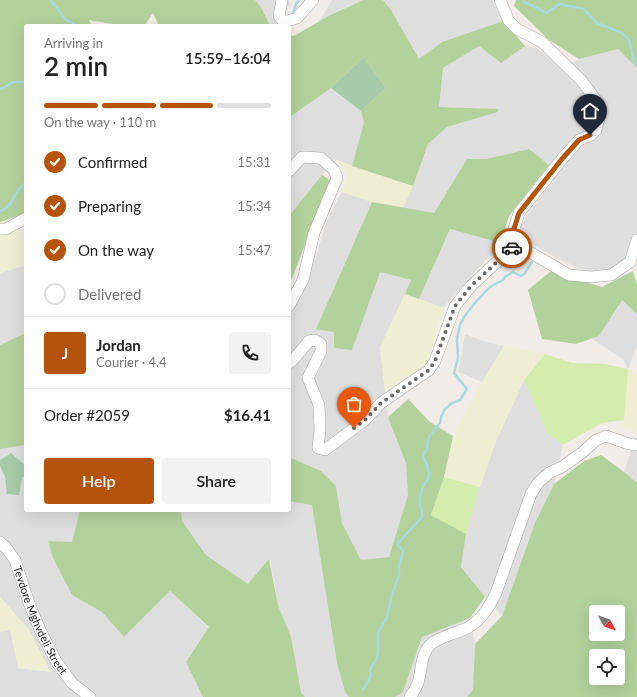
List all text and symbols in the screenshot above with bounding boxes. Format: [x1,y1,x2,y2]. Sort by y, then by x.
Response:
text: Arriving in [44,35,103,51]
text: 15:59–16:04 [185,49,271,67]
text: 2 min [44,50,108,82]
pin [573,94,607,135]
icon: home [579,100,601,122]
text: On the way · 110 m [44,114,156,130]
icon: check [44,151,66,173]
text: Confirmed [78,153,147,171]
text: 15:31 [238,154,271,170]
icon: check [44,195,66,217]
text: Preparing [78,197,141,215]
text: 15:34 [238,198,271,214]
courier [492,228,532,268]
icon: car [501,237,523,259]
icon: check [44,239,66,261]
text: On the way [78,241,154,259]
text: 15:47 [238,242,271,258]
text: Delivered [78,285,141,303]
button: phone [229,332,271,374]
text: Jordan [96,336,141,354]
text: J [62,344,68,362]
text: Courier · 4.4 [96,354,167,370]
pin [337,387,371,428]
icon: bag [343,393,365,415]
text: Order #2059 [44,406,130,424]
text: $16.41 [224,406,271,424]
button: Help [44,458,154,504]
button: Share [162,458,271,504]
street label: Tevdore Mghvdeli Street [11,564,71,677]
north arrow [589,605,625,641]
map controls [589,605,625,685]
button: locate [589,649,625,685]

